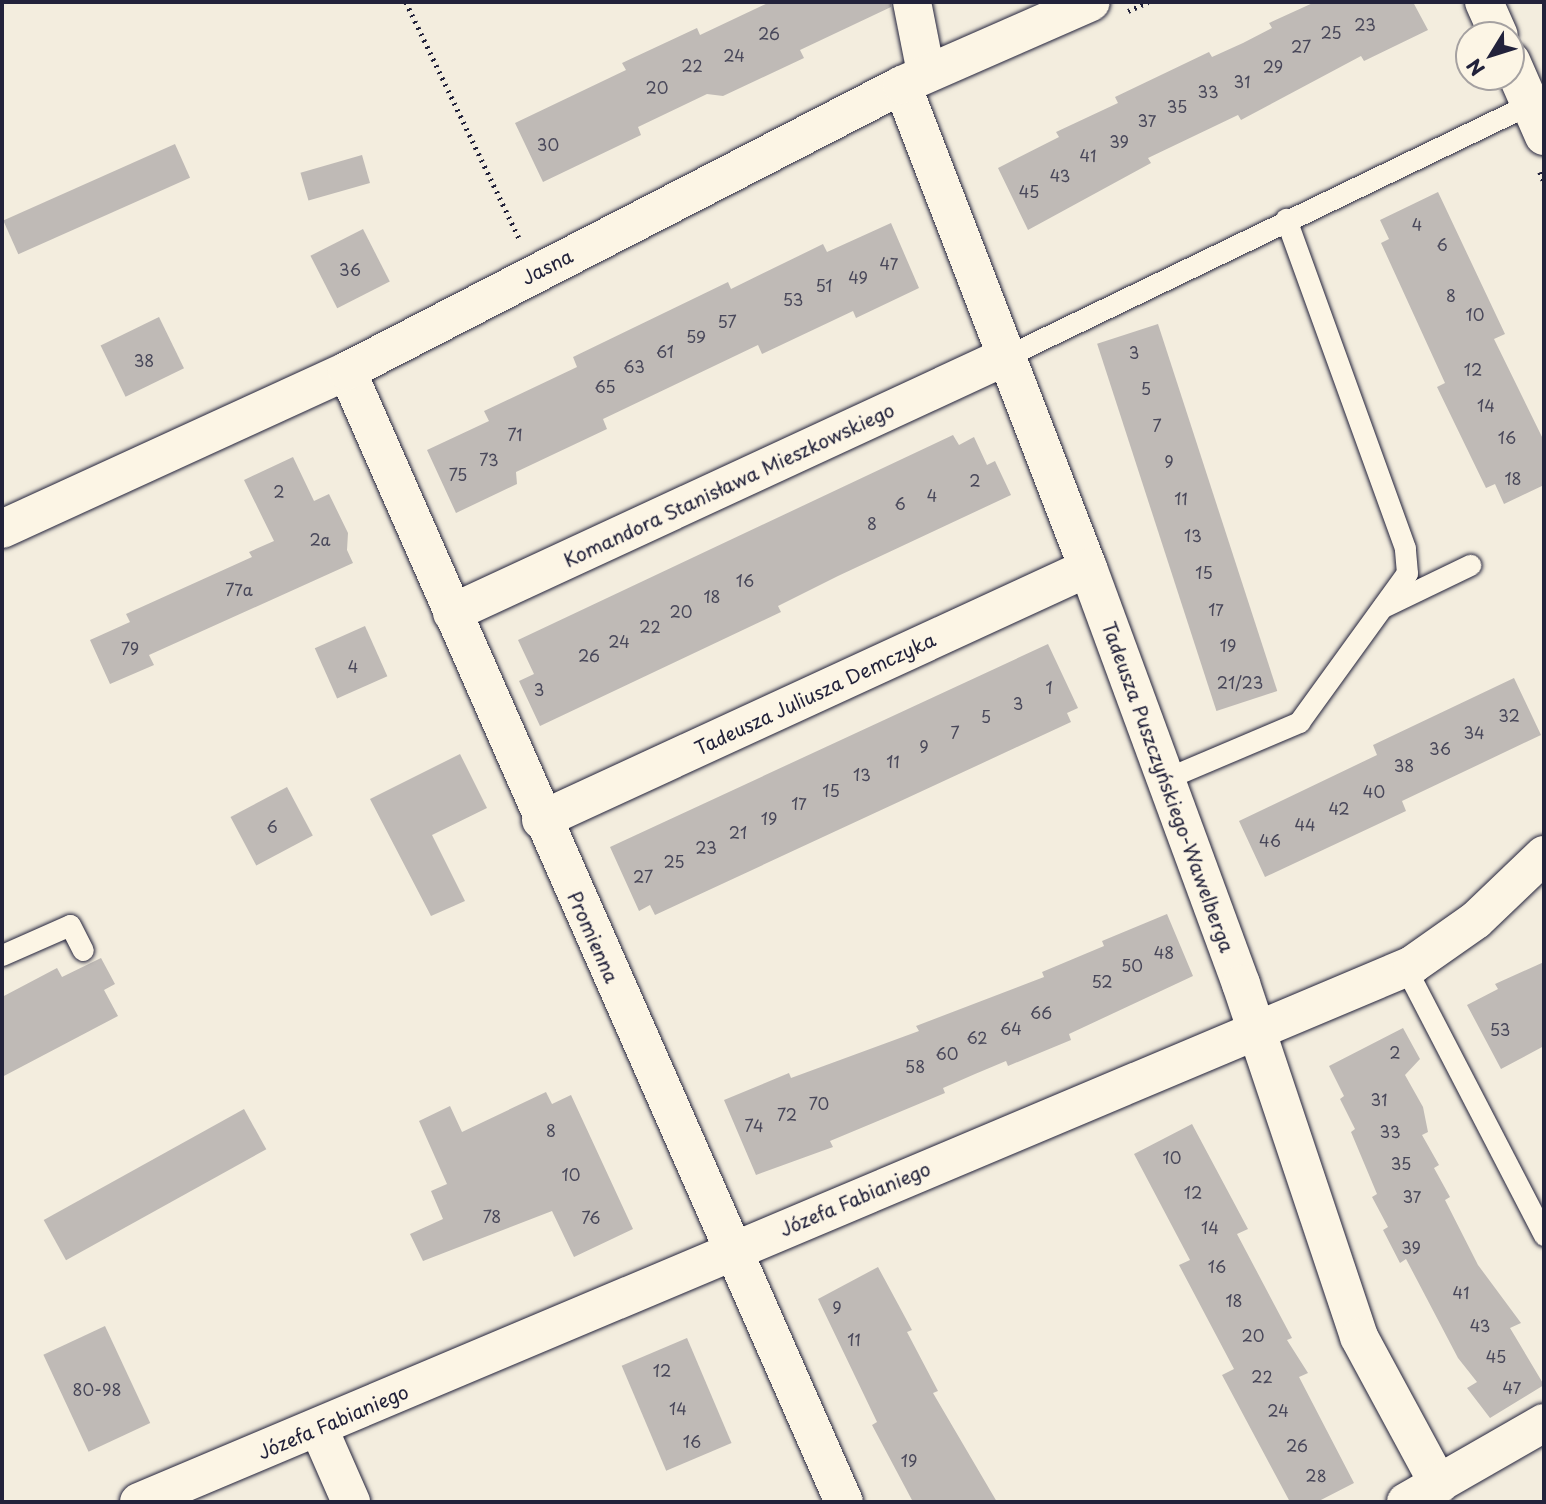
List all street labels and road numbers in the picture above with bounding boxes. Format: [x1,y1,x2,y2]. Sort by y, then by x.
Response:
street label: Jasna [518,244,576,290]
street label: Komandora Stanisława Mieszkowskiego [560,398,898,572]
street label: Tadeusza Puszczyńskiego-Wawelberga [1097,618,1239,956]
street label: Tadeusza Juliusza Demczyka [690,628,940,760]
street label: Promienna [563,888,623,986]
street label: Józefa Fabianiego [775,1157,935,1241]
street label: Józefa Fabianiego [253,1380,413,1464]

